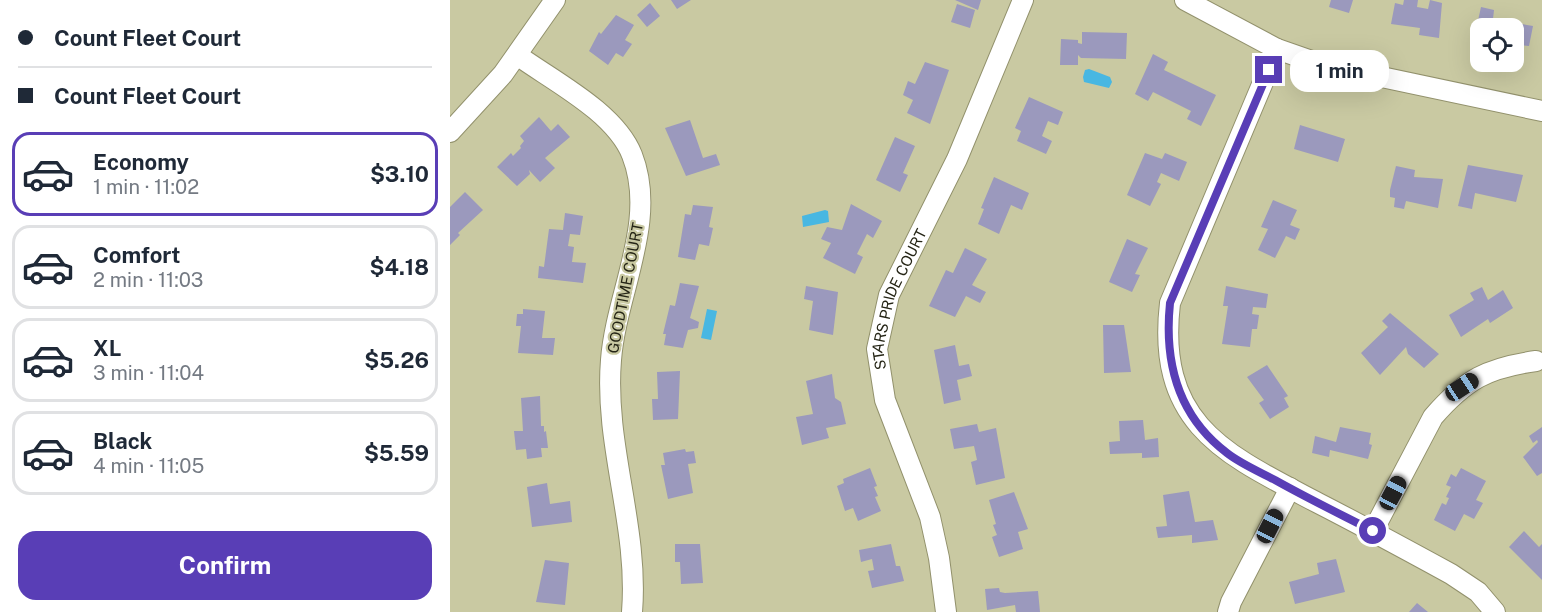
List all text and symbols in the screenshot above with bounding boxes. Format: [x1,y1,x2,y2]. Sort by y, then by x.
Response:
map controls [1470,18,1524,72]
button: locate [1470,18,1524,72]
text: Count Fleet Court [54,25,241,51]
callout: 1 min [1290,49,1389,91]
route end [1255,56,1282,83]
text: 1 min [1315,59,1364,83]
text: Count Fleet Court [54,83,241,109]
icon: car [21,147,75,201]
text: Economy [93,149,189,175]
text: $3.10 [370,161,429,187]
text: 1 min · 11:02 [93,175,199,199]
street label: GOODTIME COURT [604,221,646,355]
street label: STARS PRIDE COURT [868,226,929,371]
icon: car [21,240,75,294]
text: Comfort [93,242,180,268]
text: $4.18 [369,254,429,280]
text: 2 min · 11:03 [93,268,203,292]
icon: car [21,333,75,387]
text: XL [93,335,121,361]
text: $5.26 [364,347,429,373]
text: 3 min · 11:04 [93,361,204,385]
car [1442,370,1482,404]
icon: car [21,426,75,480]
text: Black [93,428,152,454]
text: $5.59 [364,440,429,466]
text: 4 min · 11:05 [93,454,204,478]
car [1377,473,1409,513]
car [1254,506,1286,546]
route start [1359,517,1386,544]
button: Confirm [18,531,432,600]

